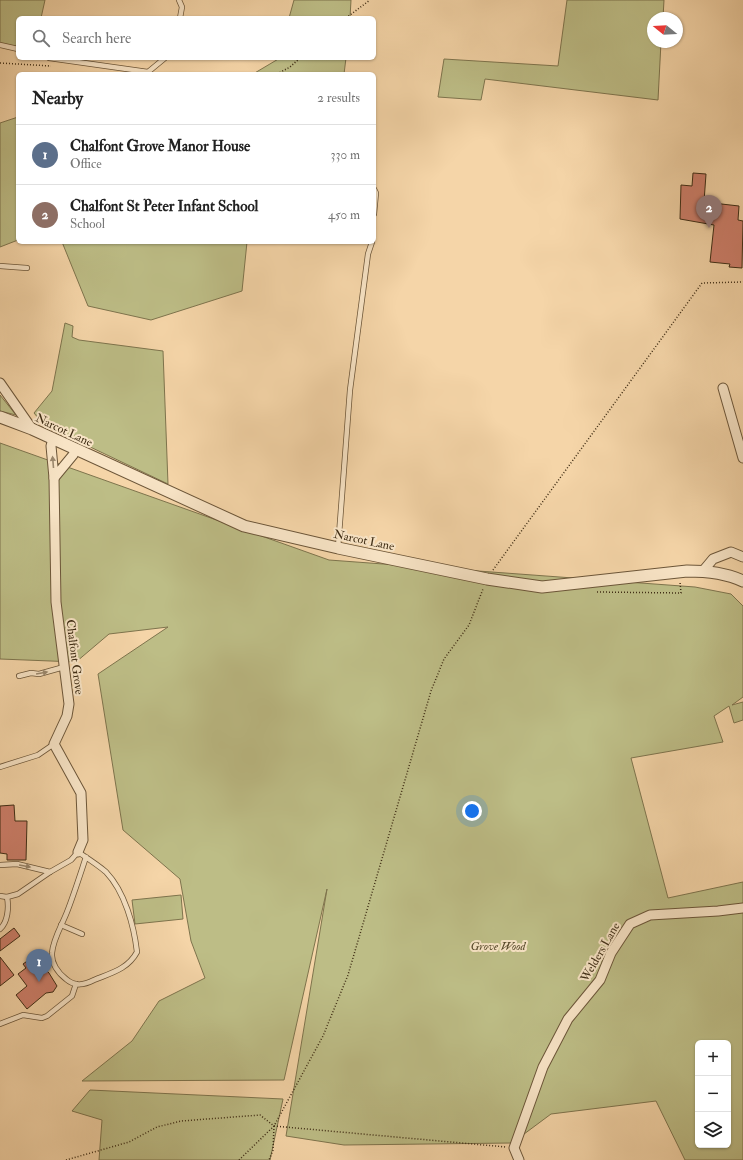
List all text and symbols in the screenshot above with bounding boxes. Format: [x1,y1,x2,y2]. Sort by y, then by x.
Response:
north arrow [647,12,683,48]
search box [16,16,376,60]
icon: search [30,27,52,49]
text: Search here [62,29,131,48]
text: Nearby [32,88,83,109]
text: 2 results [317,90,360,106]
text: Chalfont Grove Manor House [70,137,250,156]
text: 1 [43,147,47,163]
text: 330 m [331,147,360,163]
text: Office [70,156,102,172]
pin: 2 [696,195,722,228]
text: Chalfont St Peter Infant School [70,197,258,216]
text: 2 [42,207,48,223]
text: 450 m [328,207,360,223]
text: School [70,216,105,232]
street label: Narcot Lane [33,411,95,450]
one-way arrow [50,456,56,468]
street label: Narcot Lane [332,527,396,554]
street label: Chalfont Grove [62,619,87,695]
one-way arrow [36,669,48,675]
your location [462,801,482,821]
one-way arrow [19,863,31,869]
street label: Welders Lane [577,920,623,985]
park label: Grove Wood [471,939,526,954]
pin: 1 [26,949,52,982]
map controls [695,1040,731,1148]
button: + [695,1040,731,1076]
button: − [695,1076,731,1112]
button: layers [695,1112,731,1148]

